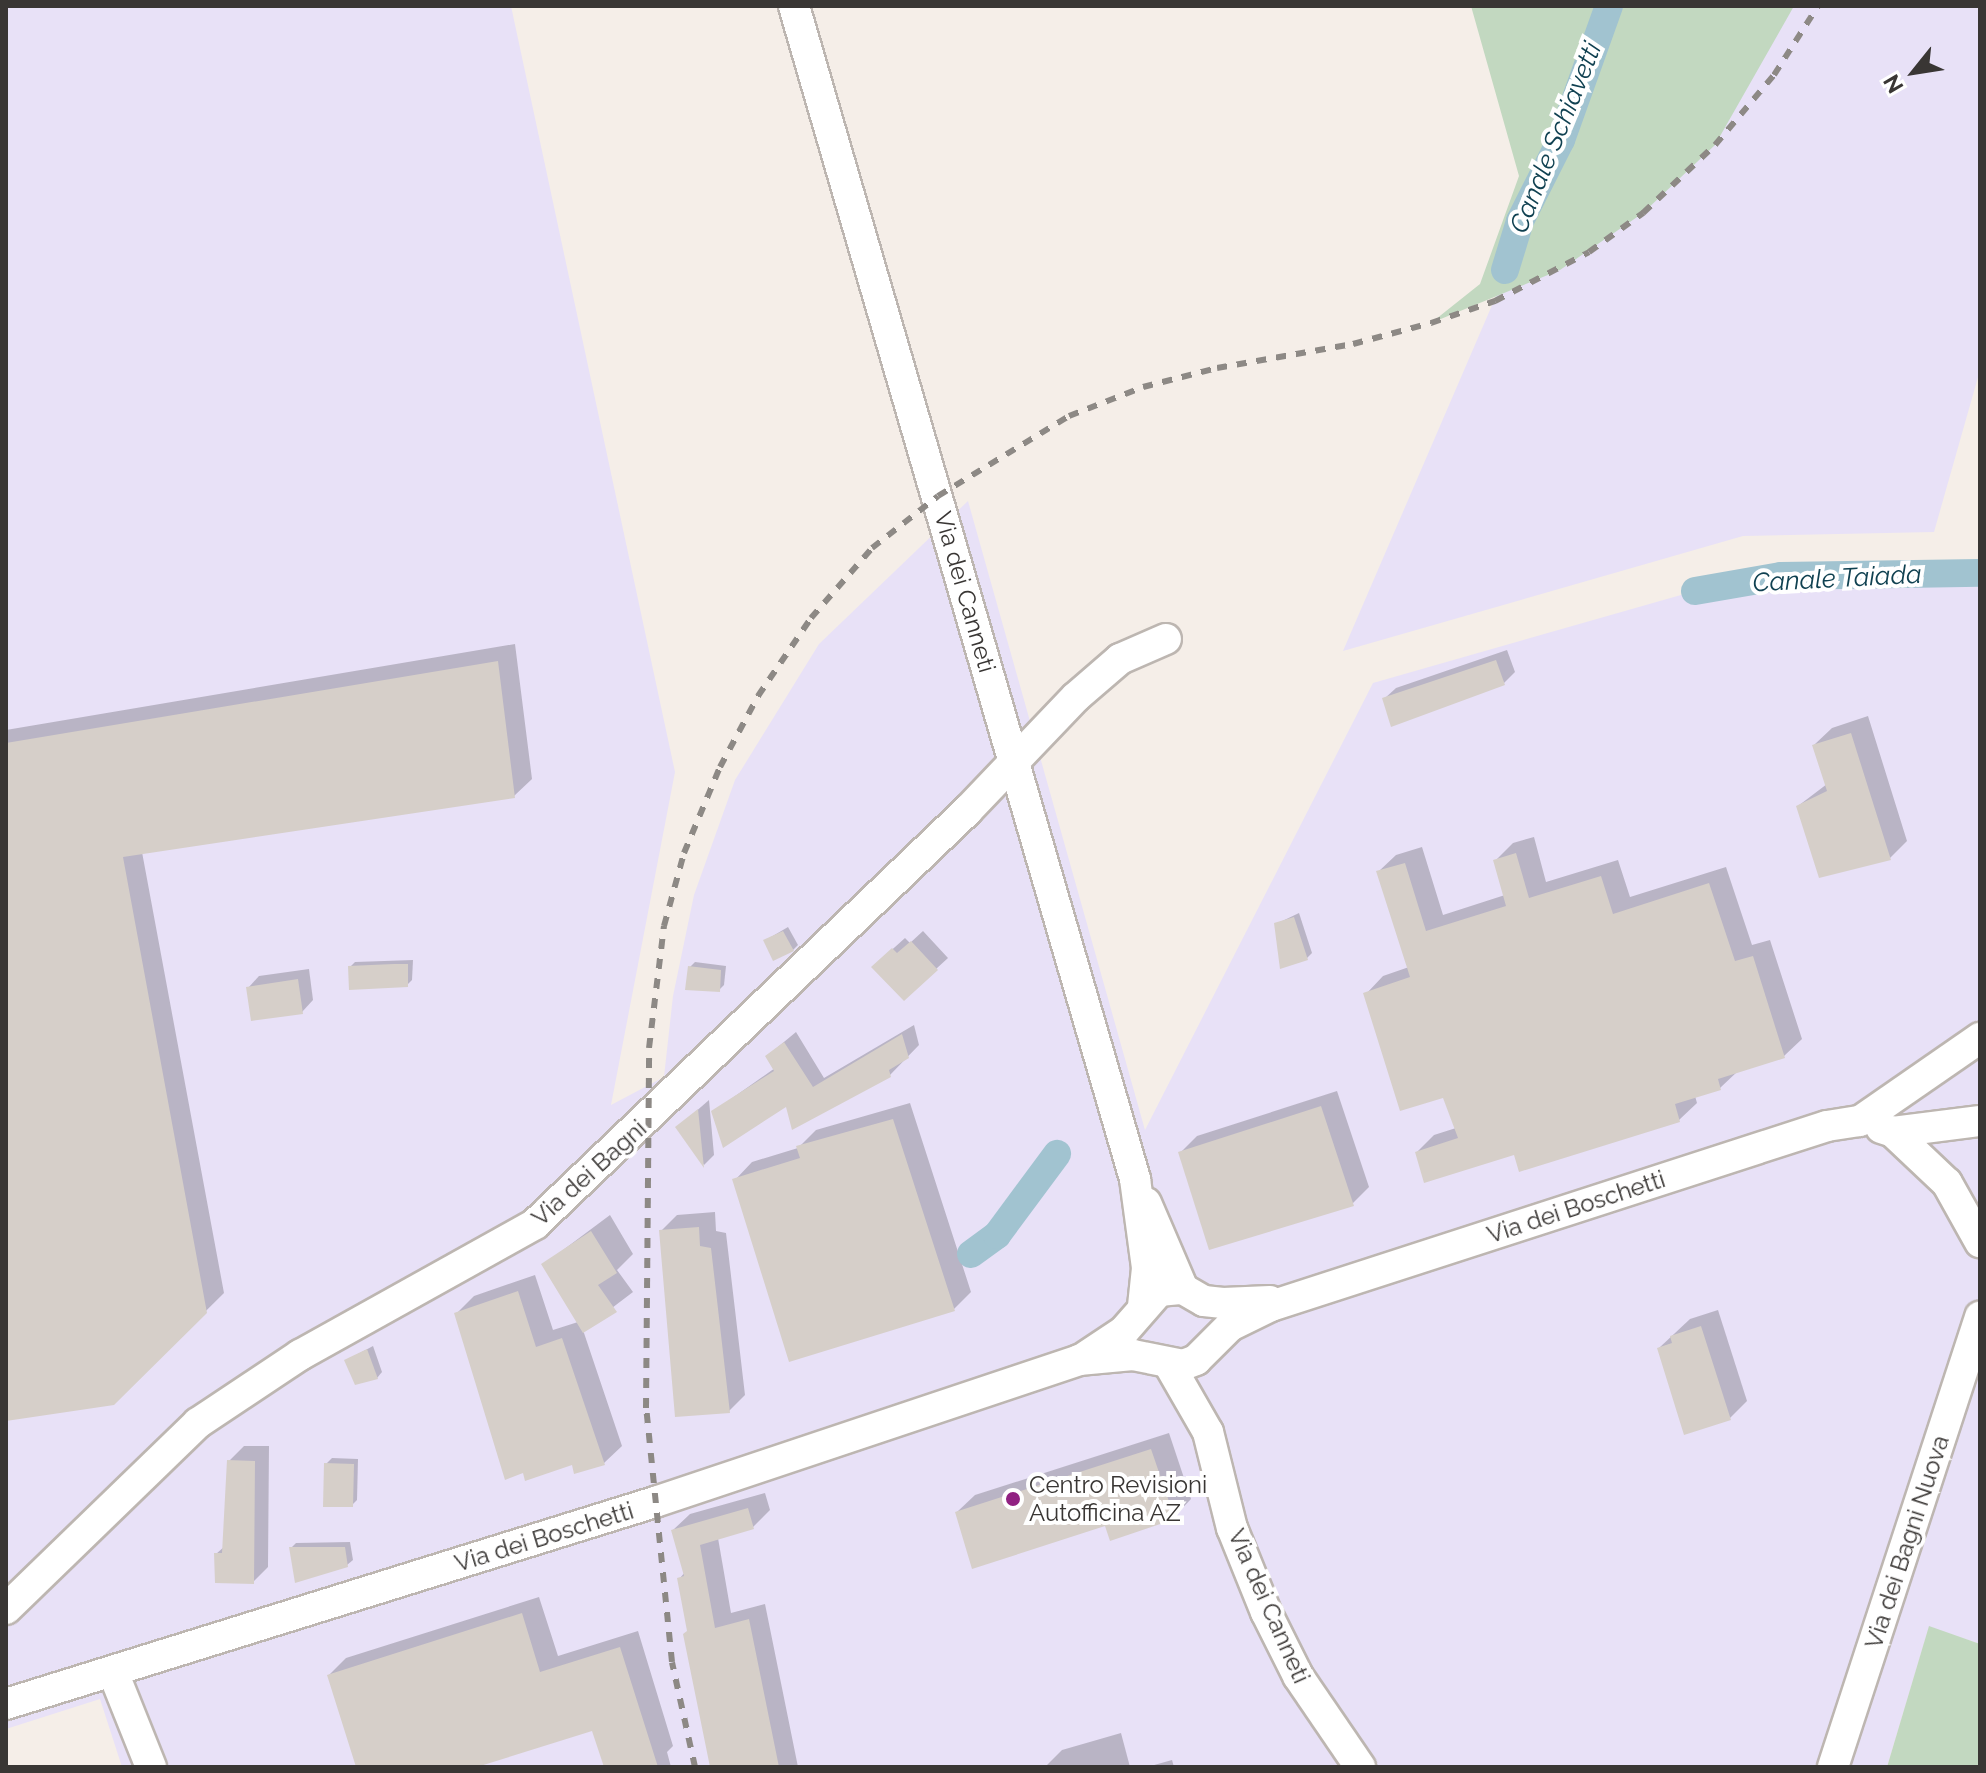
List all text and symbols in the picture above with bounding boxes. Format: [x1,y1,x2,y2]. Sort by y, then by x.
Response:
north arrow [1874,32,1954,112]
water label: Canale Schiavetti [1504,38,1608,238]
text: N [1878,70,1909,98]
street label: Via dei Canneti [928,508,1002,676]
water label: Canale Taiada [1751,559,1923,599]
street label: Via dei Bagni [526,1114,652,1232]
street label: Via dei Boschetti [1483,1165,1669,1249]
street label: Via dei Bagni Nuova [1859,1432,1955,1652]
place label: Centro Revisioni Autofficina AZ [1029,1471,1207,1527]
marker: Centro Revisioni Autofficina AZ [1004,1490,1022,1508]
street label: Via dei Boschetti [451,1496,637,1578]
street label: Via dei Canneti [1222,1524,1316,1688]

